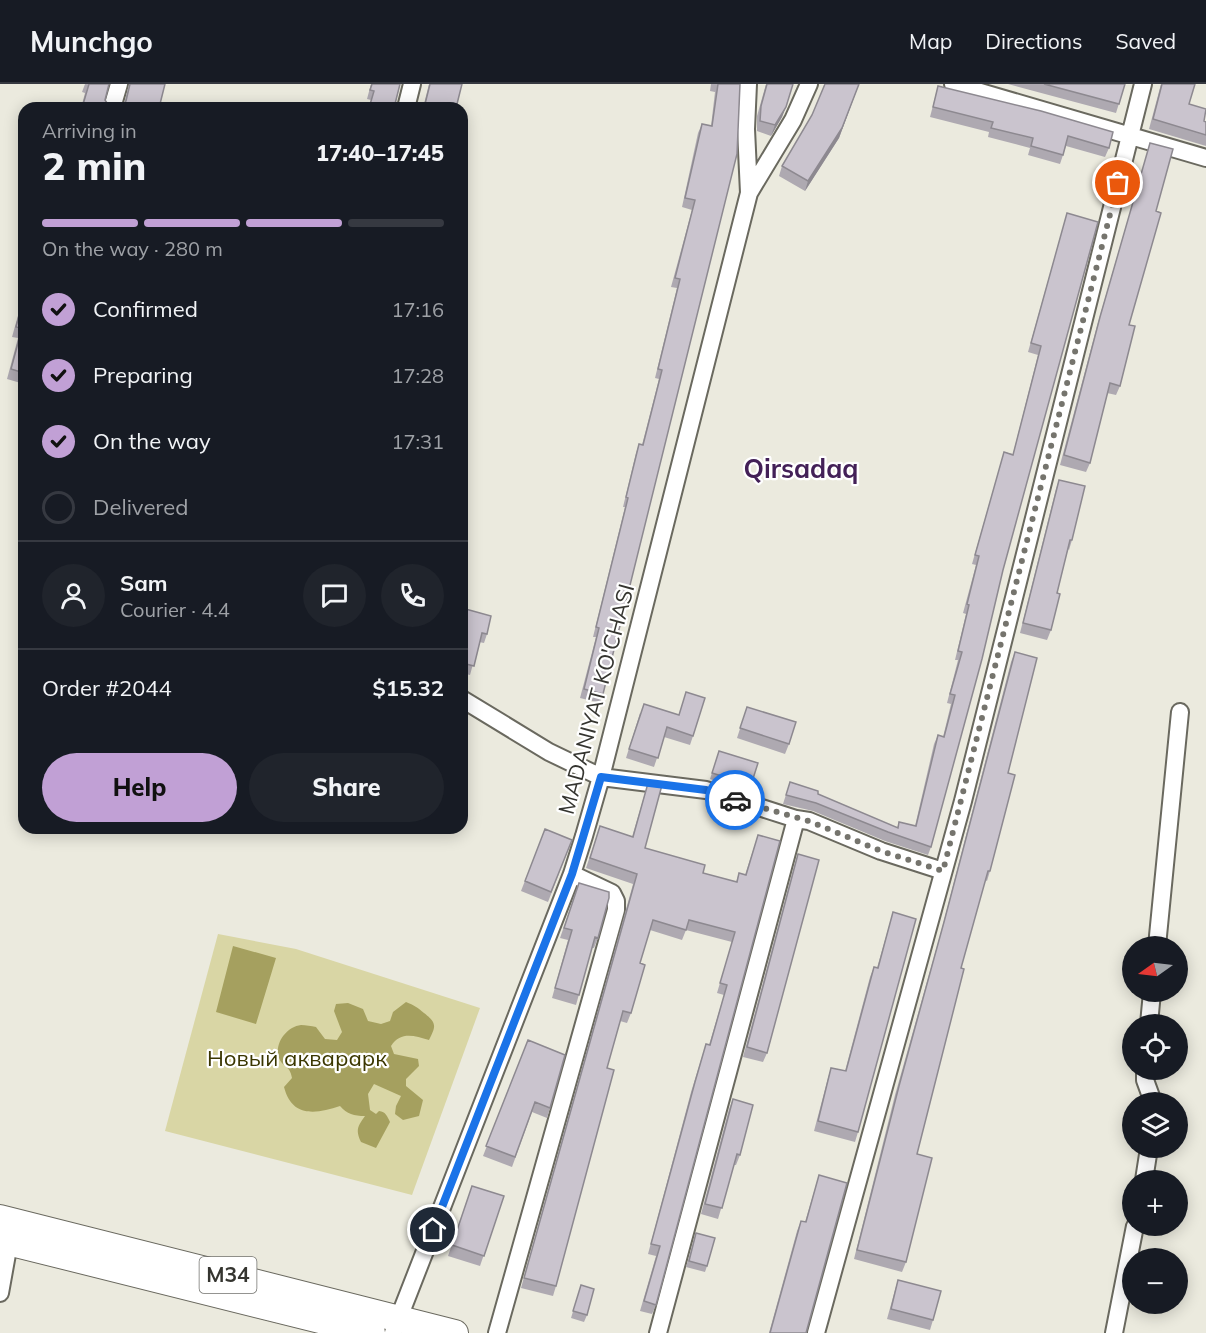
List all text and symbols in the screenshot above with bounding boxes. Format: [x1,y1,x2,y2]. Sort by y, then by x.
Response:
text: Munchgo [30,24,153,59]
text: Map [909,28,952,54]
text: Directions [985,28,1082,54]
text: Saved [1115,28,1176,54]
text: Arriving in [42,118,137,143]
text: 17:40–17:45 [316,139,444,167]
text: 2 min [42,141,147,190]
pin [1092,157,1143,208]
icon: bag [1101,166,1134,199]
text: On the way · 280 m [42,236,223,261]
icon: check [42,293,75,326]
text: Confirmed [93,295,198,323]
text: 17:16 [391,297,444,322]
icon: check [42,359,75,392]
text: Preparing [93,361,193,389]
text: 17:28 [391,363,444,388]
icon: check [42,425,75,458]
text: On the way [93,427,211,455]
text: 17:31 [391,429,444,454]
district label: Qirsadaq [744,452,858,485]
text: Delivered [93,493,188,521]
button: person [42,564,105,627]
button: chat [303,564,366,627]
button: phone [381,564,444,627]
text: Sam [120,569,168,597]
street label: MADANIYAT KO'CHASI [552,581,640,817]
text: Courier · 4.4 [120,597,230,622]
text: Order #2044 [42,674,172,702]
text: $15.32 [373,674,444,702]
button: Help [42,753,237,822]
button: Share [249,753,444,822]
courier [705,770,765,830]
icon: car [719,784,752,817]
north arrow [1122,936,1188,1002]
map controls [1122,936,1188,1314]
button: locate [1122,1014,1188,1080]
park label: Новый акварарк [207,1044,387,1072]
button: layers [1122,1092,1188,1158]
button: + [1122,1170,1188,1236]
pin [407,1204,458,1255]
icon: home [416,1213,449,1246]
button: − [1122,1248,1188,1314]
road number: M34 [200,1257,256,1293]

